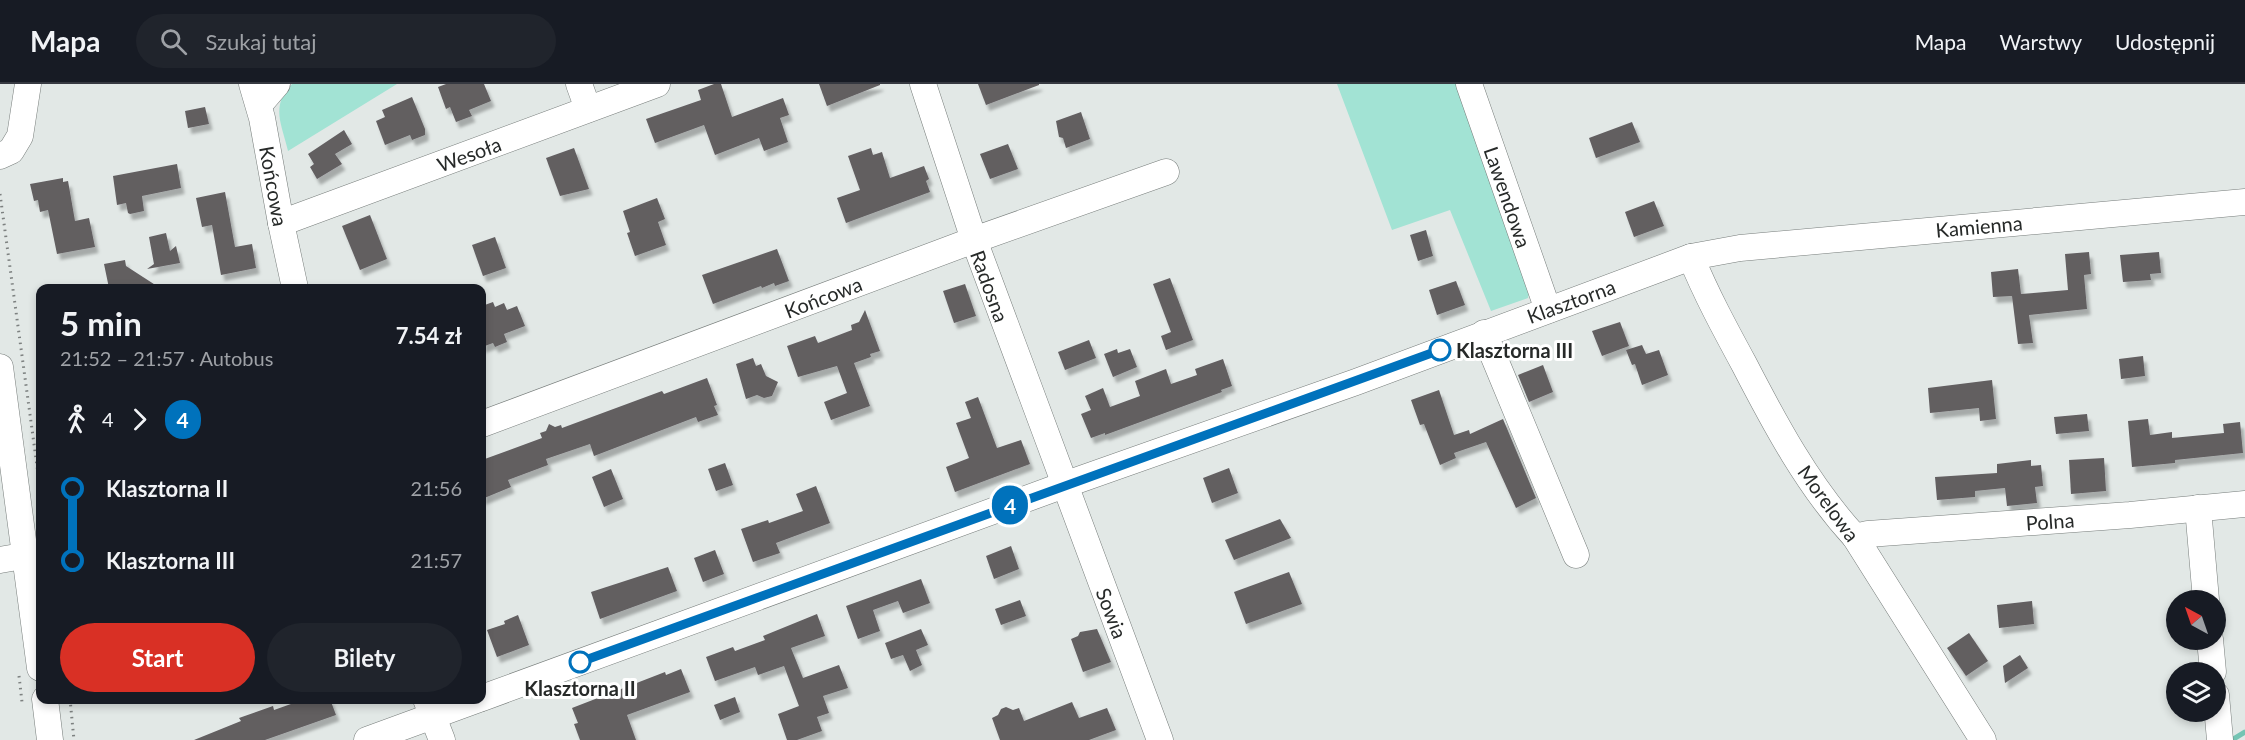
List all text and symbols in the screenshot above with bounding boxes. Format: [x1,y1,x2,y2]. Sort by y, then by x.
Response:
search box [136,14,556,68]
text: Mapa [30,24,100,58]
icon: search [157,25,190,58]
text: Szukaj tutaj [205,28,316,55]
text: Mapa [1915,29,1967,54]
text: Warstwy [2000,29,2082,54]
text: Udostępnij [2115,29,2215,54]
street label: Wesoła [434,131,504,177]
street label: Lawendowa [1480,143,1536,251]
street label: Końcowa [255,144,293,228]
street label: Kamienna [1935,210,2023,242]
street label: Radosna [966,247,1014,325]
street label: Końcowa [781,271,865,323]
street label: Klasztorna [1523,274,1619,328]
text: 5 min [60,303,142,343]
text: 7.54 zł [396,322,462,349]
place label: Klasztorna III [1456,338,1573,362]
marker: Klasztorna III [1429,339,1451,361]
text: 21:52 – 21:57 · Autobus [60,346,273,370]
icon: walk [60,403,93,436]
icon: forward [123,403,156,436]
text: 4 [102,407,114,431]
text: 4 [177,407,189,432]
street label: Morelowa [1793,460,1865,546]
text: Klasztorna II [106,475,228,502]
text: 21:56 [411,476,462,500]
line badge: 4 [990,486,1030,524]
text: 4 [1004,493,1016,518]
street label: Polna [2025,507,2075,535]
text: Klasztorna III [106,547,235,574]
text: 21:57 [411,548,462,572]
street label: Sowia [1091,584,1133,642]
north arrow [2166,590,2226,650]
map controls [2166,590,2226,722]
button: Start [60,623,255,692]
button: Bilety [267,623,462,692]
marker: Klasztorna II [569,651,591,673]
button: layers [2166,662,2226,722]
place label: Klasztorna II [524,676,636,700]

